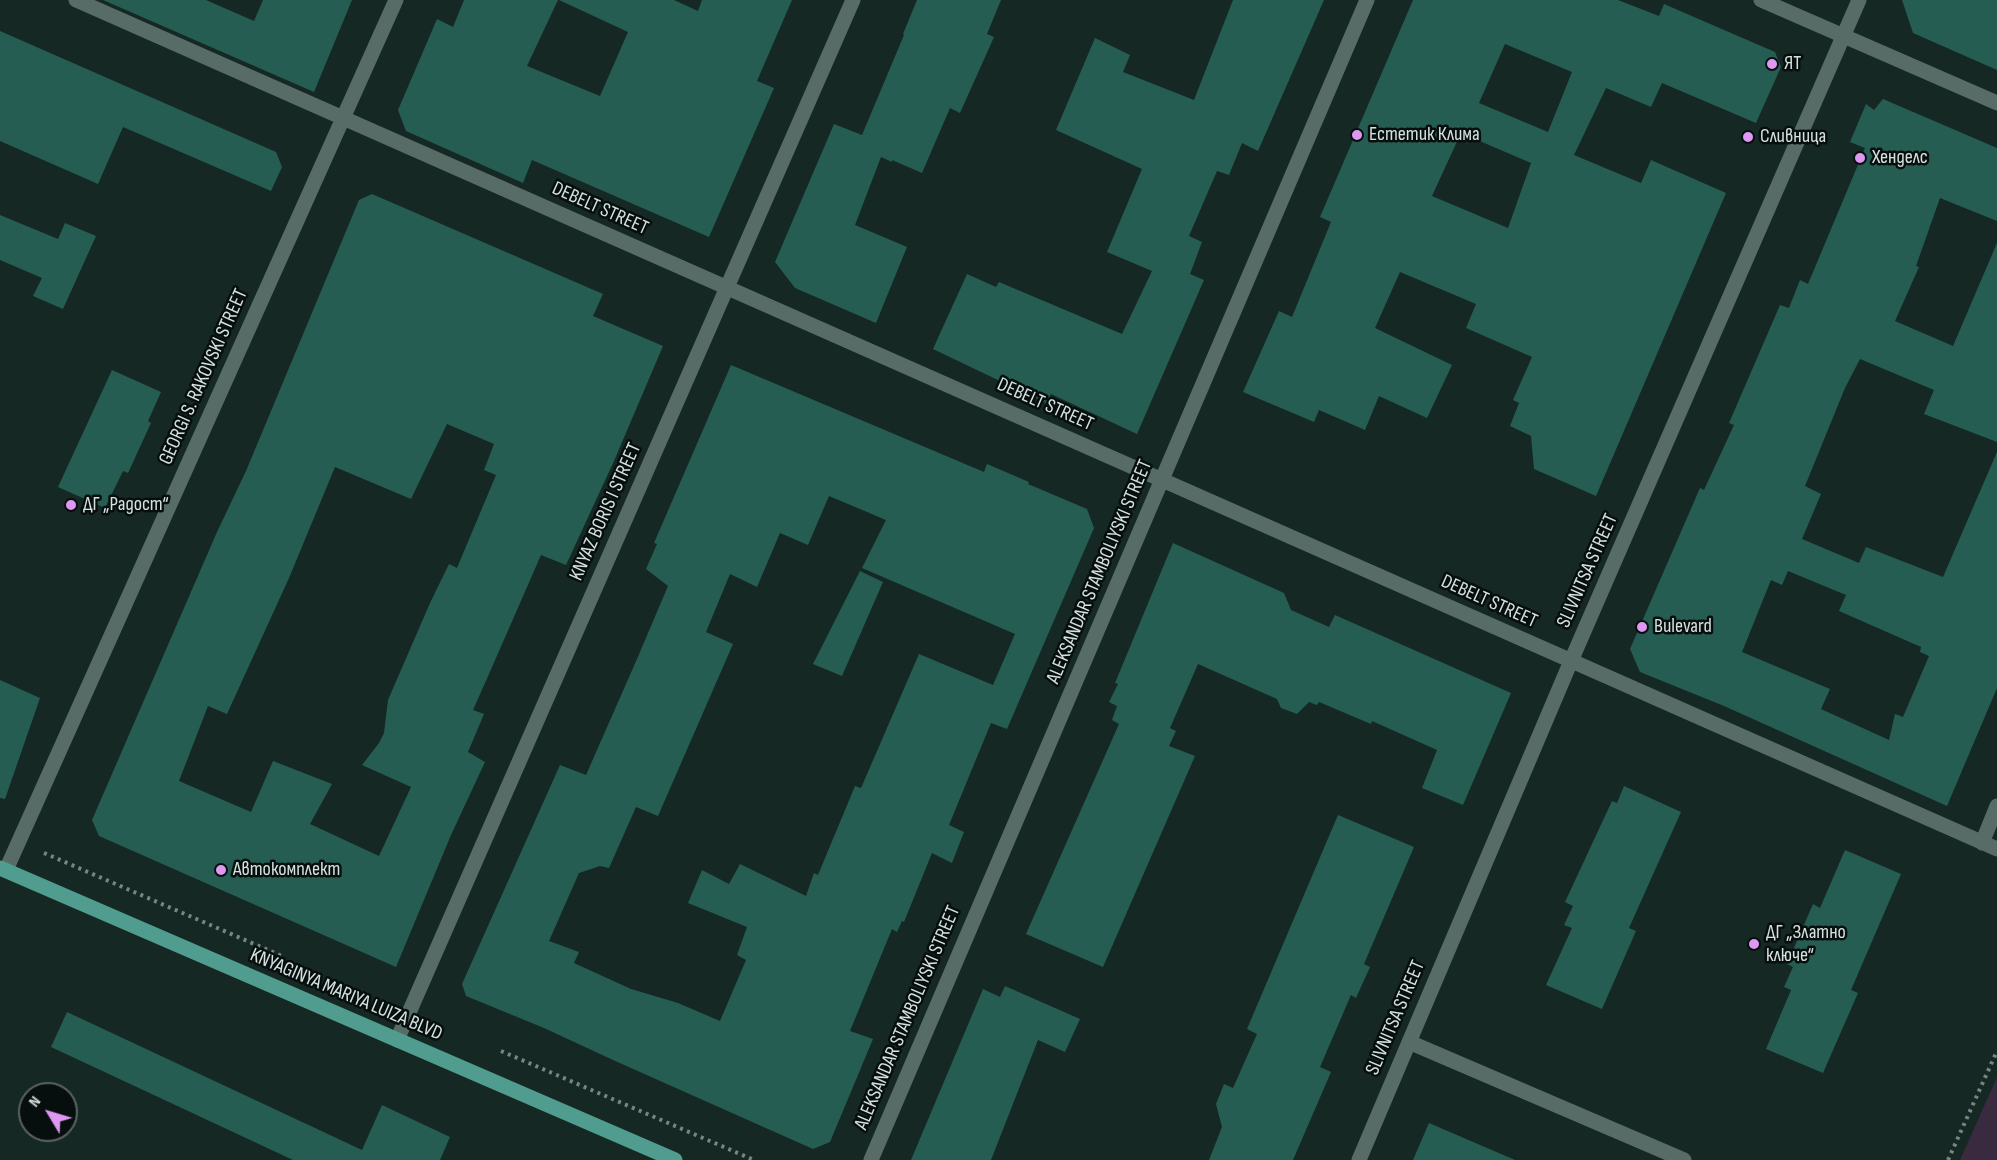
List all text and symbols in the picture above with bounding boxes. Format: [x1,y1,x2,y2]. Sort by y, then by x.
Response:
place label: ЯТ [1784,52,1801,76]
marker: ЯТ [1765,57,1779,71]
place label: Естетик Клима [1369,123,1480,147]
place label: Сливница [1760,125,1826,149]
marker: Естетик Клима [1350,128,1364,142]
marker: Сливница [1741,130,1755,144]
place label: Хенделс [1872,146,1928,170]
marker: Хенделс [1853,151,1867,165]
street label: DEBELT STREET [548,177,652,241]
street label: GEORGI S. RAKOVSKI STREET [154,285,254,469]
street label: DEBELT STREET [993,373,1097,437]
street label: KNYAZ BORIS I STREET [565,439,647,585]
street label: ALEKSANDAR STAMBOLIYSKI STREET [1042,456,1158,688]
place label: ДГ „Радост“ [83,493,169,517]
marker: ДГ „Радост“ [64,498,78,512]
street label: SLIVNITSA STREET [1552,510,1624,632]
street label: DEBELT STREET [1437,570,1541,634]
place label: Bulevard [1654,615,1712,639]
marker: Bulevard [1635,620,1649,634]
place label: Автокомплект [233,858,340,882]
marker: Автокомплект [214,863,228,877]
street label: ALEKSANDAR STAMBOLIYSKI STREET [850,902,966,1134]
place label: ДГ „Златно ключе“ [1766,921,1846,968]
marker: ДГ „Златно ключе“ [1747,937,1761,951]
street label: KNYAGINYA MARIYA LUIZA BLVD [246,944,446,1046]
street label: SLIVNITSA STREET [1361,957,1431,1079]
north arrow [18,1082,78,1142]
text: N [25,1093,45,1111]

